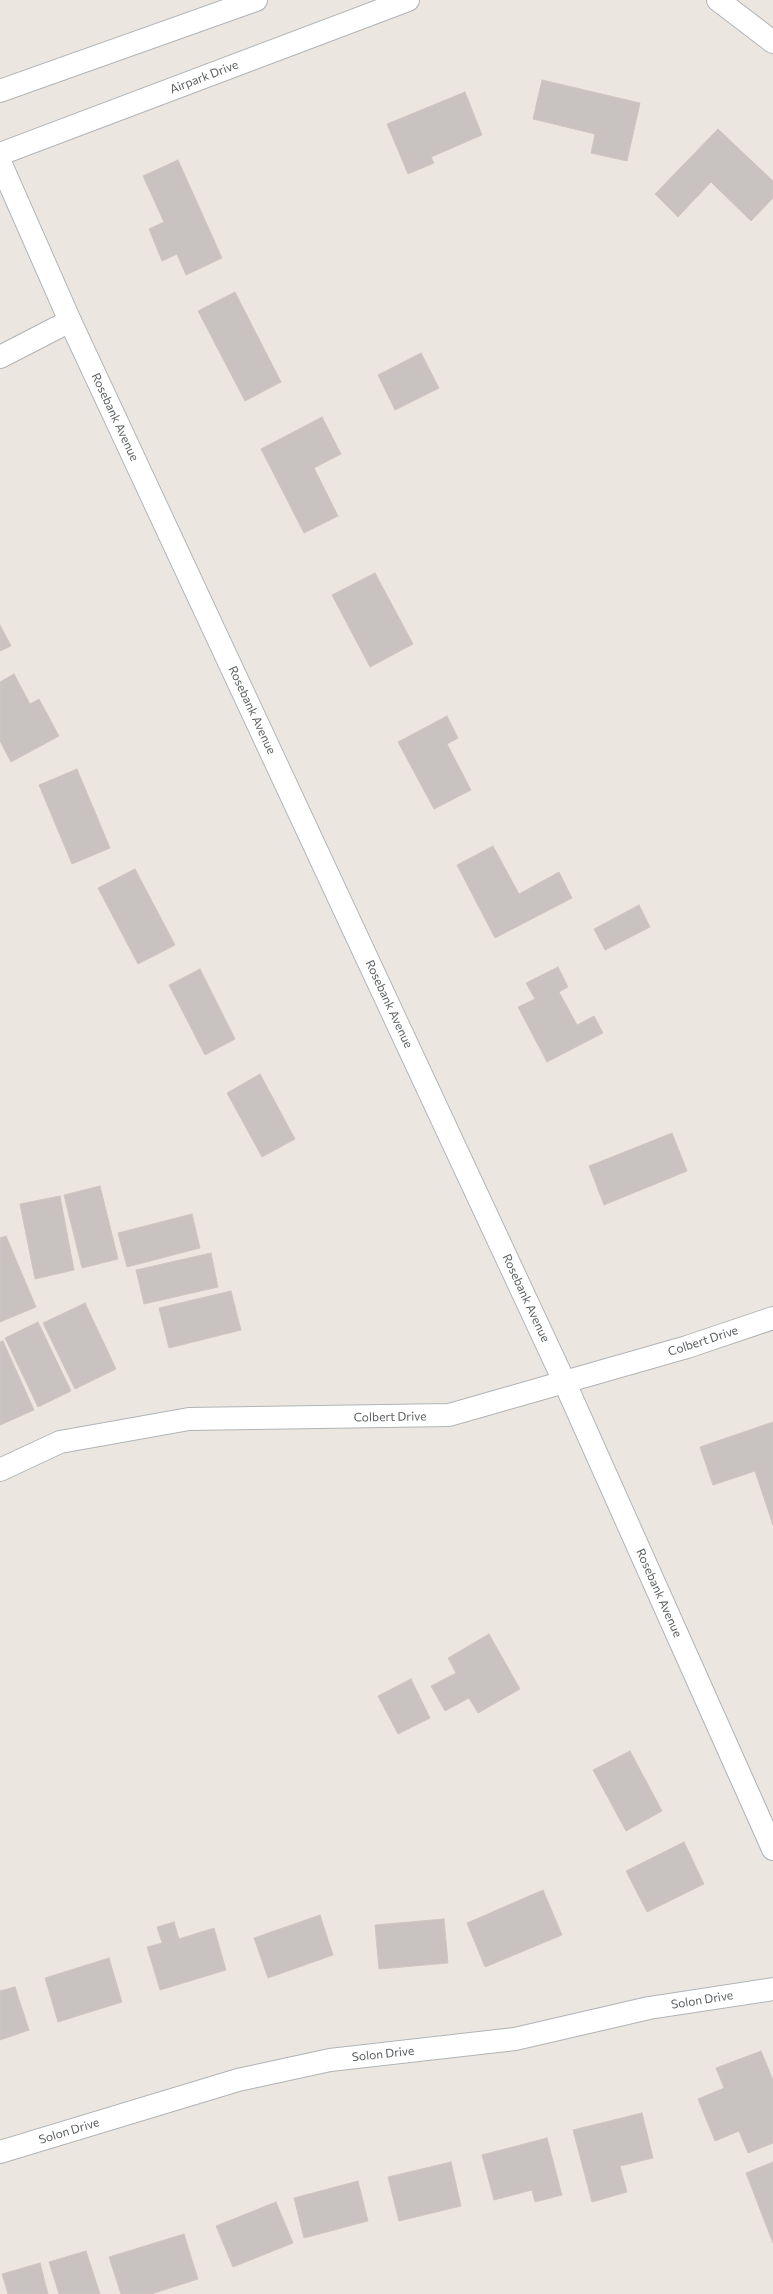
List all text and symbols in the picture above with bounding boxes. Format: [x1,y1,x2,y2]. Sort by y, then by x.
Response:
street label: Airpark Drive [168,57,240,97]
street label: Rosebank Avenue [88,371,142,463]
street label: Rosebank Avenue [225,664,279,756]
street label: Rosebank Avenue [362,958,416,1050]
street label: Rosebank Avenue [499,1252,553,1344]
street label: Colbert Drive [666,1323,740,1359]
street label: Colbert Drive [353,1409,427,1425]
street label: Rosebank Avenue [633,1546,685,1640]
street label: Solon Drive [670,1988,734,2012]
street label: Solon Drive [351,2044,415,2064]
street label: Solon Drive [37,2115,101,2147]

